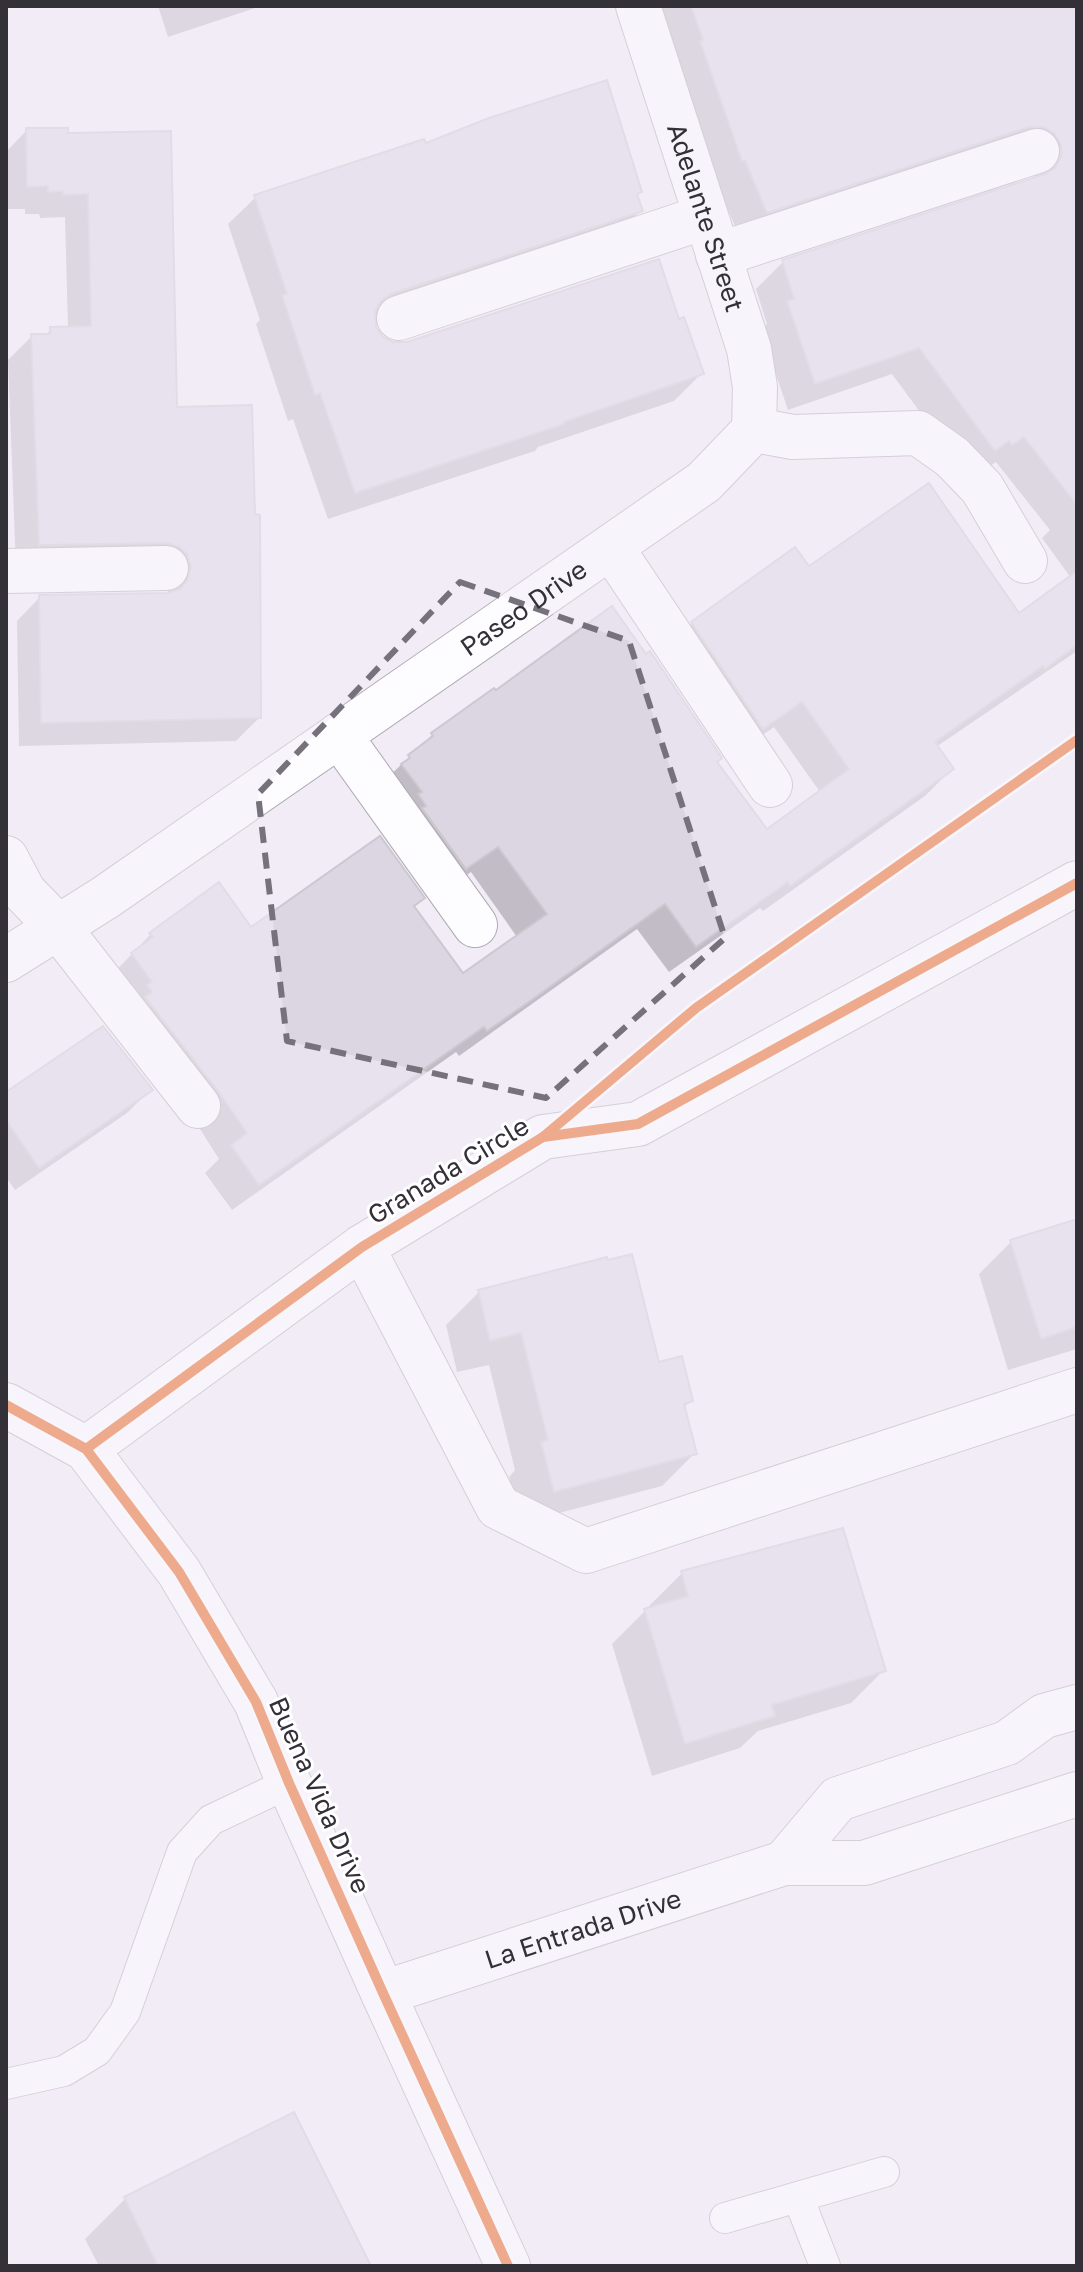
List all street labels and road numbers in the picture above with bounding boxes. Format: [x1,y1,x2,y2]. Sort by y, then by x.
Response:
street label: Adelante Street [661,119,751,315]
street label: Paseo Drive [454,553,592,662]
street label: Granada Circle [362,1110,534,1230]
street label: Buena Vida Drive [263,1692,377,1898]
street label: La Entrada Drive [481,1882,685,1975]

